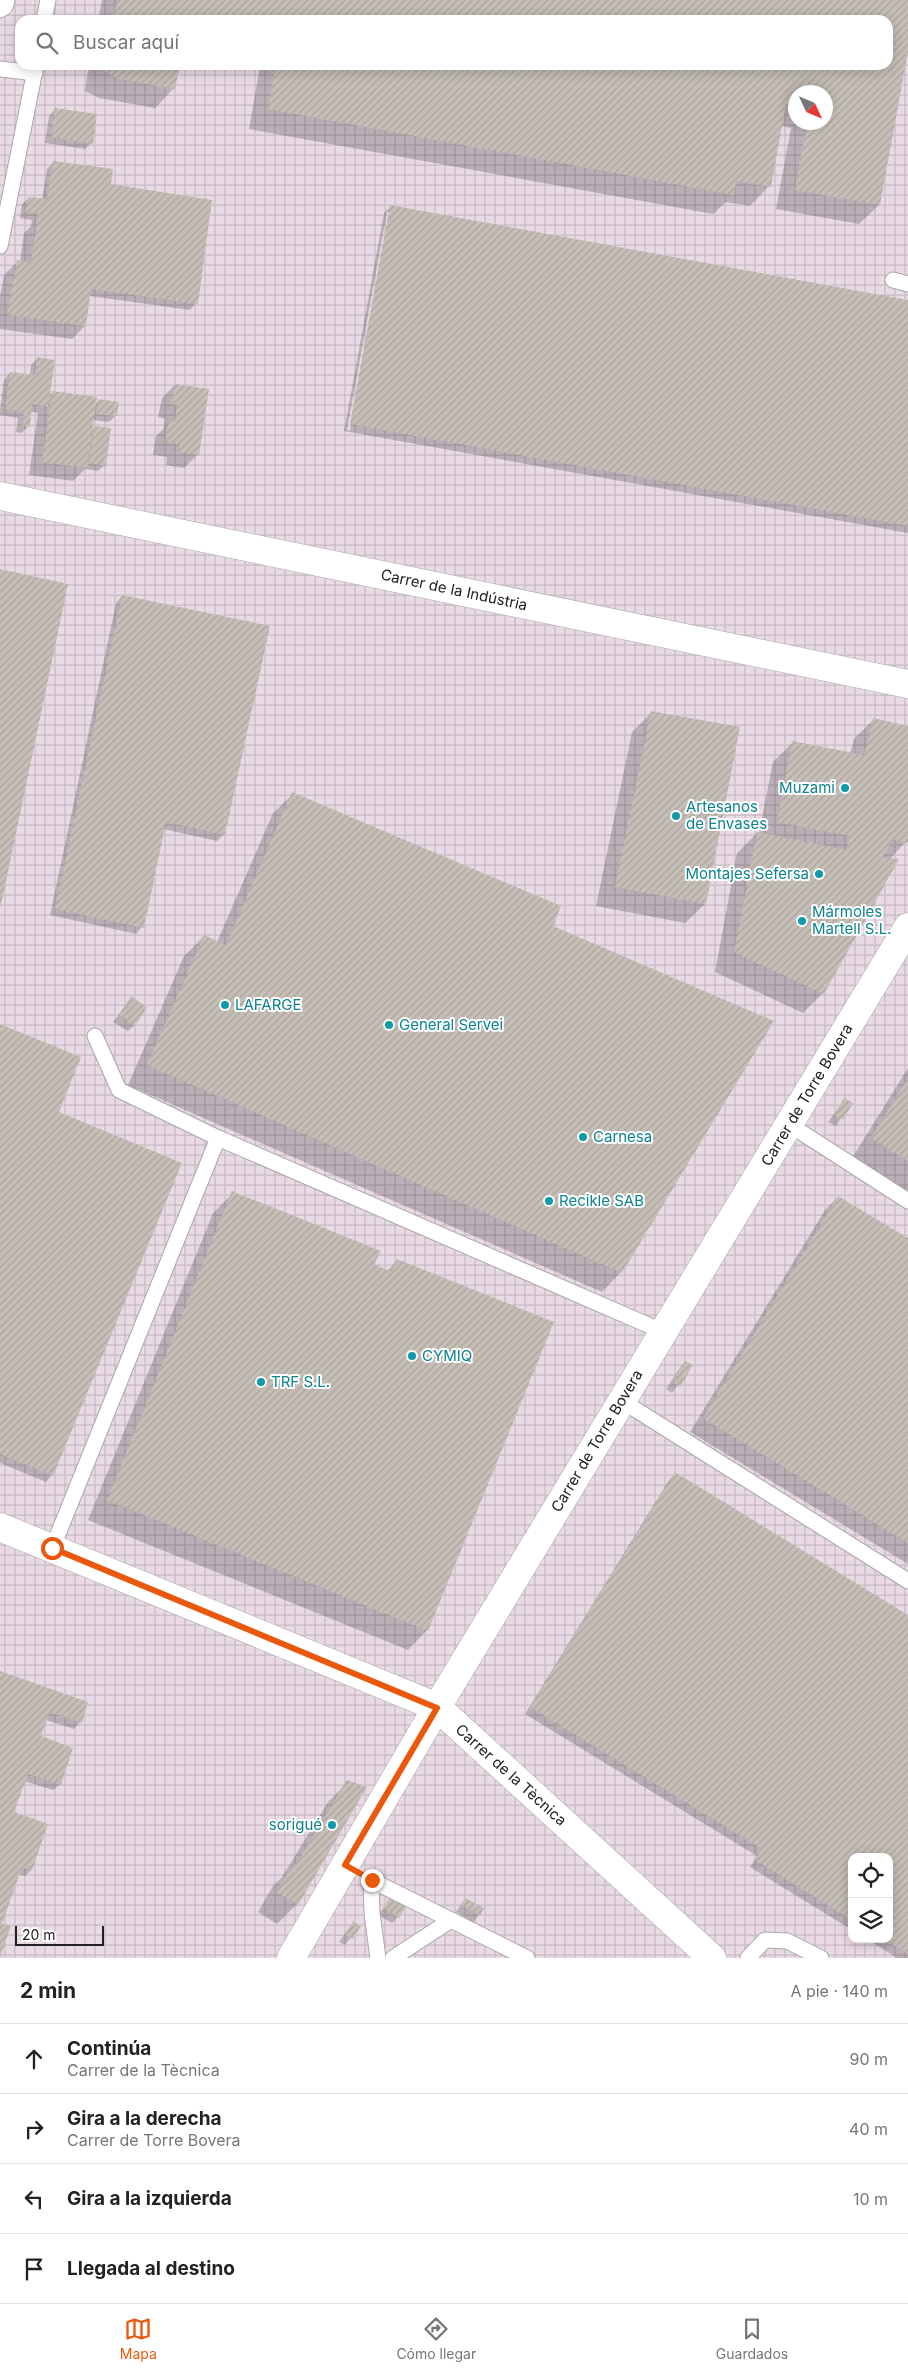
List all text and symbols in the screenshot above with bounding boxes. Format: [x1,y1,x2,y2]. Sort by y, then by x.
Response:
search box [15,15,893,70]
icon: search [33,29,61,57]
text: Buscar aquí [73,31,179,54]
north arrow [788,85,833,130]
street label: Carrer de la Indústria [379,565,529,614]
place label: Muzami [779,778,835,797]
marker: Muzami [839,782,851,794]
place label: Artesanos de Envases [686,797,767,833]
marker: Artesanos de Envases [670,810,682,822]
place label: Montajes Sefersa [685,864,809,883]
marker: Montajes Sefersa [813,868,825,880]
place label: Mármoles Martell S.L. [812,902,892,938]
marker: Mármoles Martell S.L. [796,915,808,927]
place label: LAFARGE [235,995,302,1014]
marker: LAFARGE [219,999,231,1011]
place label: General Servei [399,1015,503,1034]
marker: General Servei [383,1019,395,1031]
street label: Carrer de Torre Bovera [757,1020,857,1169]
place label: Carnesa [593,1127,652,1146]
marker: Carnesa [577,1131,589,1143]
place label: Recikle SAB [559,1191,644,1210]
marker: Recikle SAB [543,1195,555,1207]
place label: CYMIQ [422,1346,472,1365]
marker: CYMIQ [406,1350,418,1362]
street label: Carrer de Torre Bovera [547,1366,647,1515]
place label: TRF S.L. [271,1372,330,1391]
marker: TRF S.L. [255,1376,267,1388]
route start [41,1537,64,1560]
street label: Carrer de la Tècnica [452,1720,571,1830]
place label: sorigué [269,1815,322,1834]
marker: sorigué [326,1819,338,1831]
map controls [848,1853,893,1943]
button: locate [848,1853,893,1898]
route end [361,1869,384,1892]
button: layers [848,1898,893,1943]
scale bar [15,1923,104,1946]
text: 20 m [22,1926,56,1943]
text: 2 min [20,1978,76,2003]
text: A pie · 140 m [790,1981,888,2001]
text: Continúa [67,2037,151,2060]
icon: ahead [20,2045,48,2073]
text: 90 m [849,2049,888,2069]
text: Carrer de la Tècnica [67,2060,220,2080]
text: Gira a la derecha [67,2107,222,2130]
icon: right [20,2115,48,2143]
text: 40 m [849,2119,888,2139]
text: Carrer de Torre Bovera [67,2130,240,2150]
icon: left [20,2185,48,2213]
text: Gira a la izquierda [67,2187,232,2210]
text: 10 m [853,2189,888,2209]
icon: arrive [20,2255,48,2283]
text: Llegada al destino [67,2257,235,2280]
tab: Mapa [120,2315,157,2362]
tab: Cómo llegar [396,2315,476,2362]
tab: Guardados [716,2315,788,2362]

